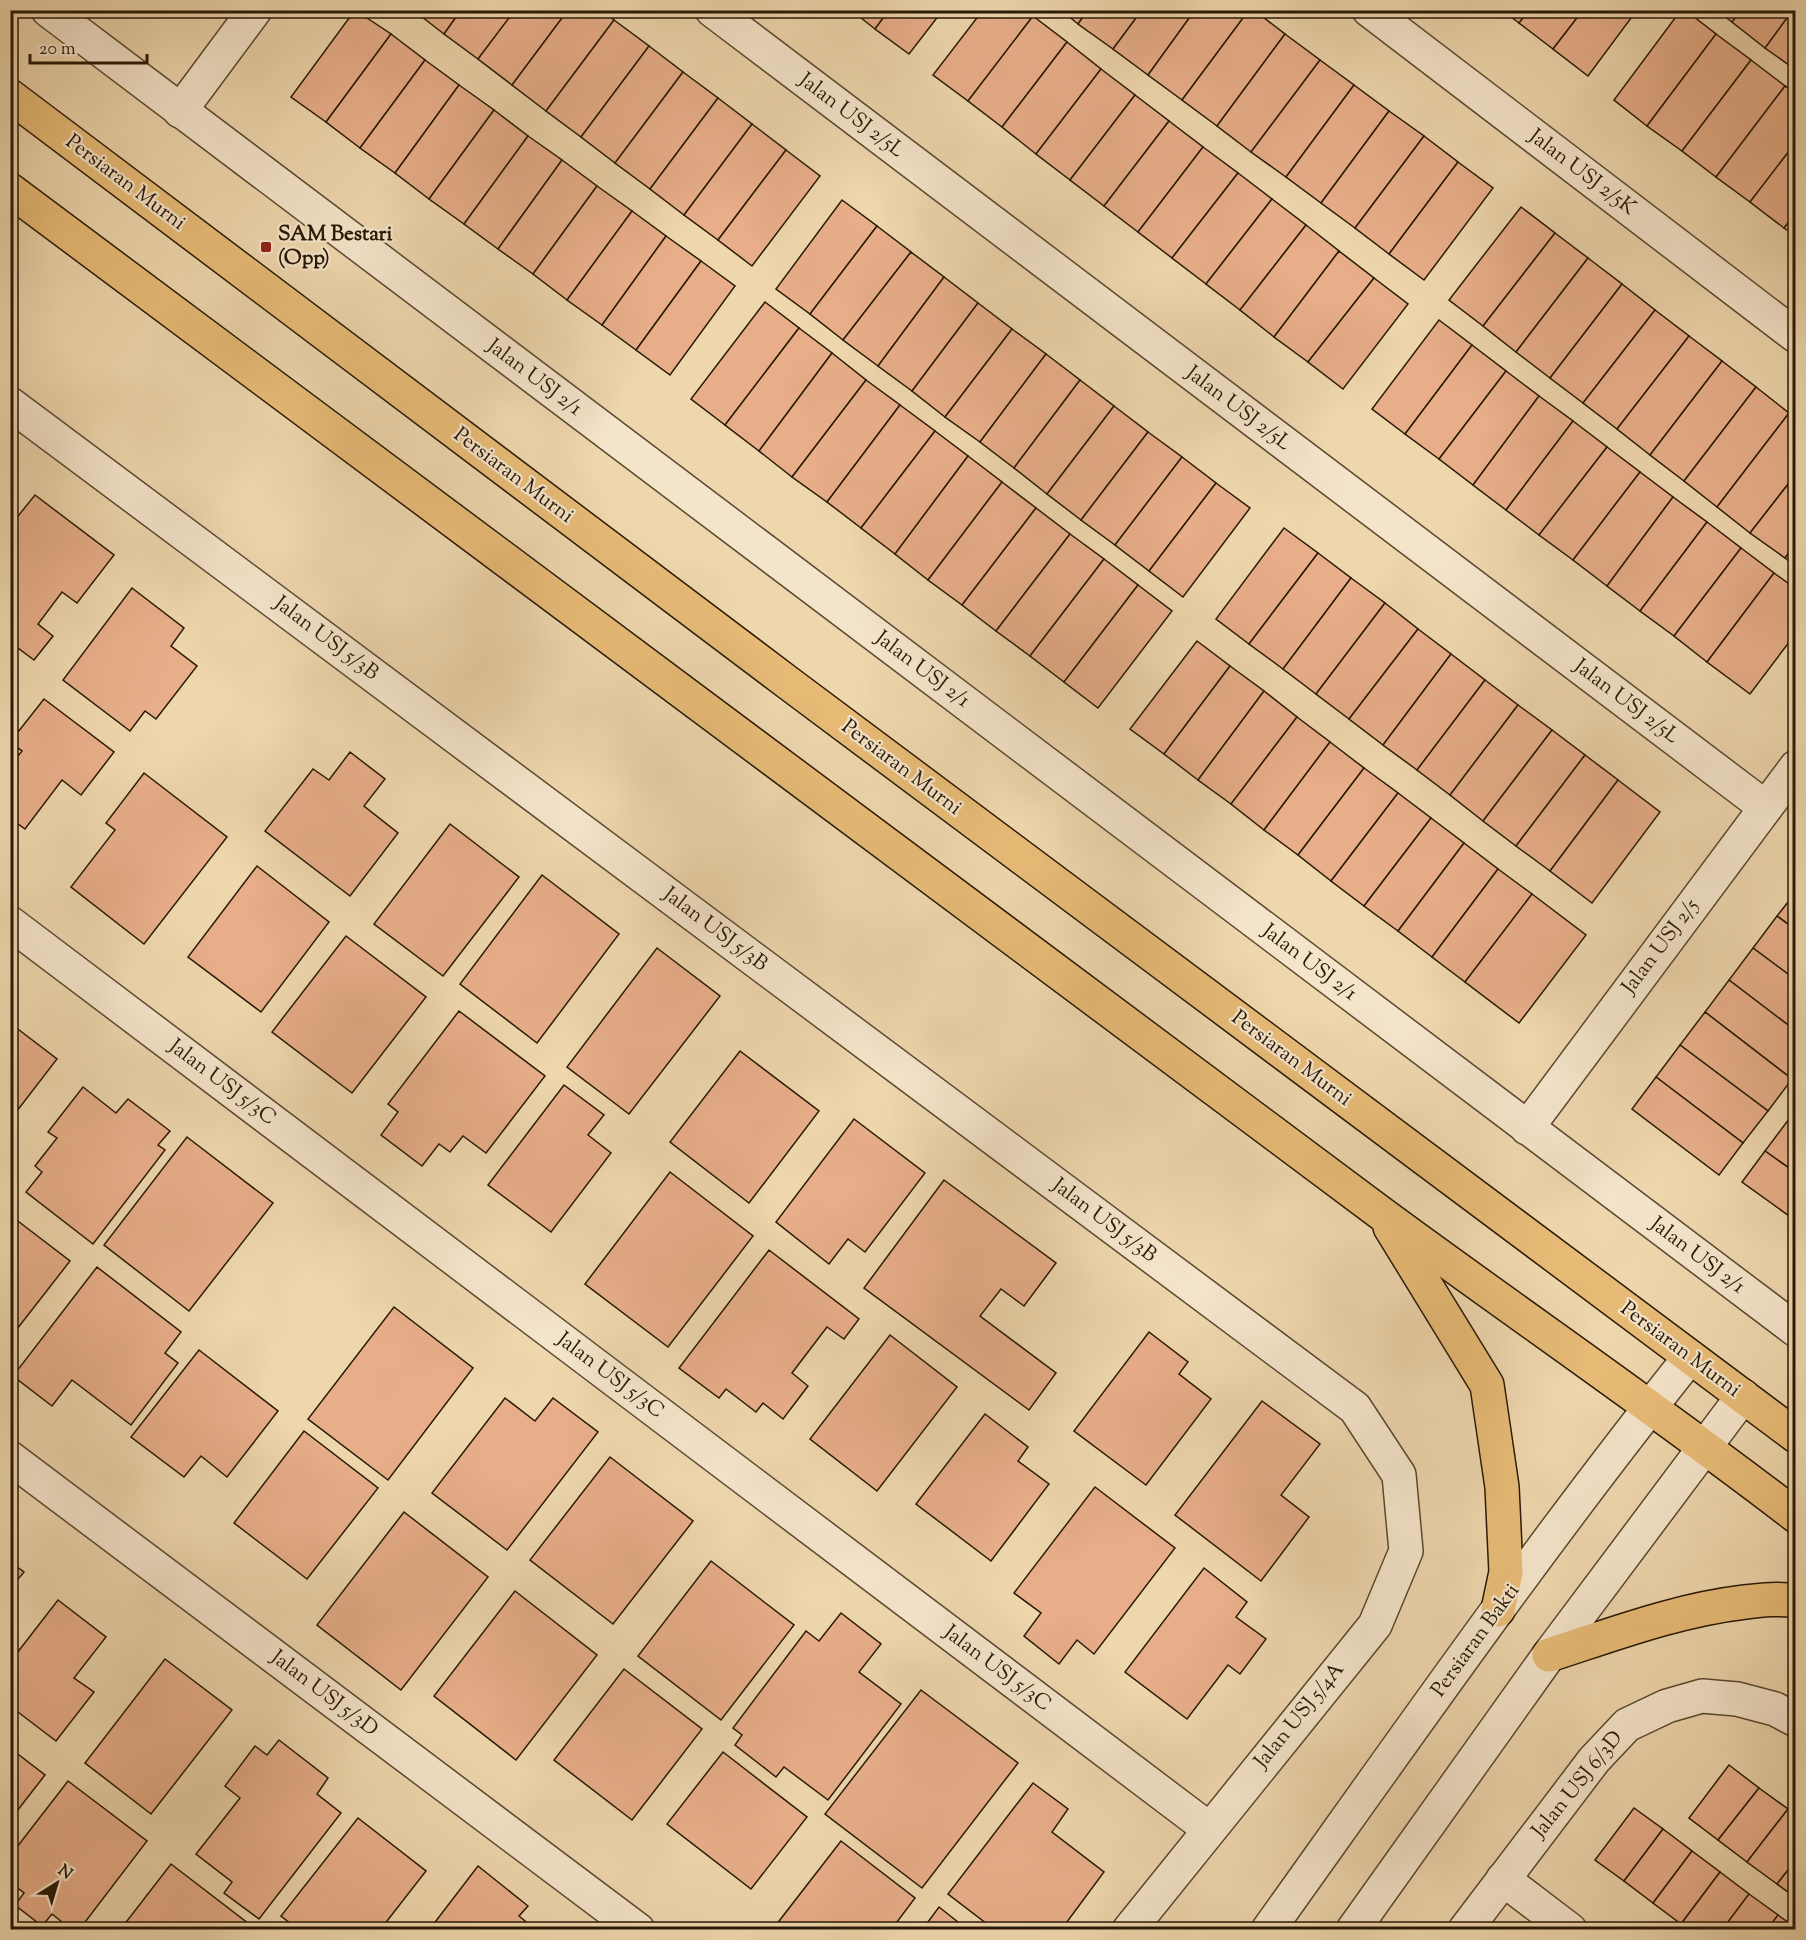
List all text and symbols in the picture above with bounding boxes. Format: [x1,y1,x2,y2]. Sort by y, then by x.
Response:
scale bar [30,27,147,65]
text: 20 m [39,37,76,63]
street label: Jalan USJ 2/5L [791,66,910,166]
street label: Jalan USJ 2/5K [1521,122,1642,223]
street label: Persiaran Murni [58,128,192,238]
place label: SAM Bestari (Opp) [278,220,392,274]
marker: SAM Bestari (Opp) [259,240,273,254]
street label: Jalan USJ 2/1 [479,332,588,424]
street label: Jalan USJ 2/5L [1178,359,1297,459]
street label: Persiaran Murni [446,421,580,531]
street label: Jalan USJ 5/3B [267,589,385,688]
street label: Jalan USJ 2/1 [867,624,976,716]
street label: Jalan USJ 2/5L [1566,652,1685,752]
street label: Persiaran Murni [834,713,968,823]
street label: Jalan USJ 5/3B [656,880,774,979]
street label: Jalan USJ 2/5 [1615,893,1707,1002]
street label: Jalan USJ 2/1 [1254,917,1363,1009]
street label: Persiaran Murni [1224,1004,1358,1114]
street label: Jalan USJ 5/3C [161,1032,282,1133]
street label: Jalan USJ 5/3B [1045,1171,1163,1270]
street label: Jalan USJ 2/1 [1642,1210,1751,1302]
street label: Persiaran Murni [1613,1295,1747,1405]
street label: Jalan USJ 5/3C [549,1325,670,1426]
street label: Persiaran Bakti [1425,1578,1528,1704]
street label: Jalan USJ 5/3C [936,1618,1057,1719]
street label: Jalan USJ 5/3D [263,1643,384,1744]
street label: Jalan USJ 5/4A [1247,1656,1352,1776]
street label: Jalan USJ 6/3D [1525,1725,1631,1846]
north arrow [27,1853,87,1913]
text: N [52,1860,77,1886]

